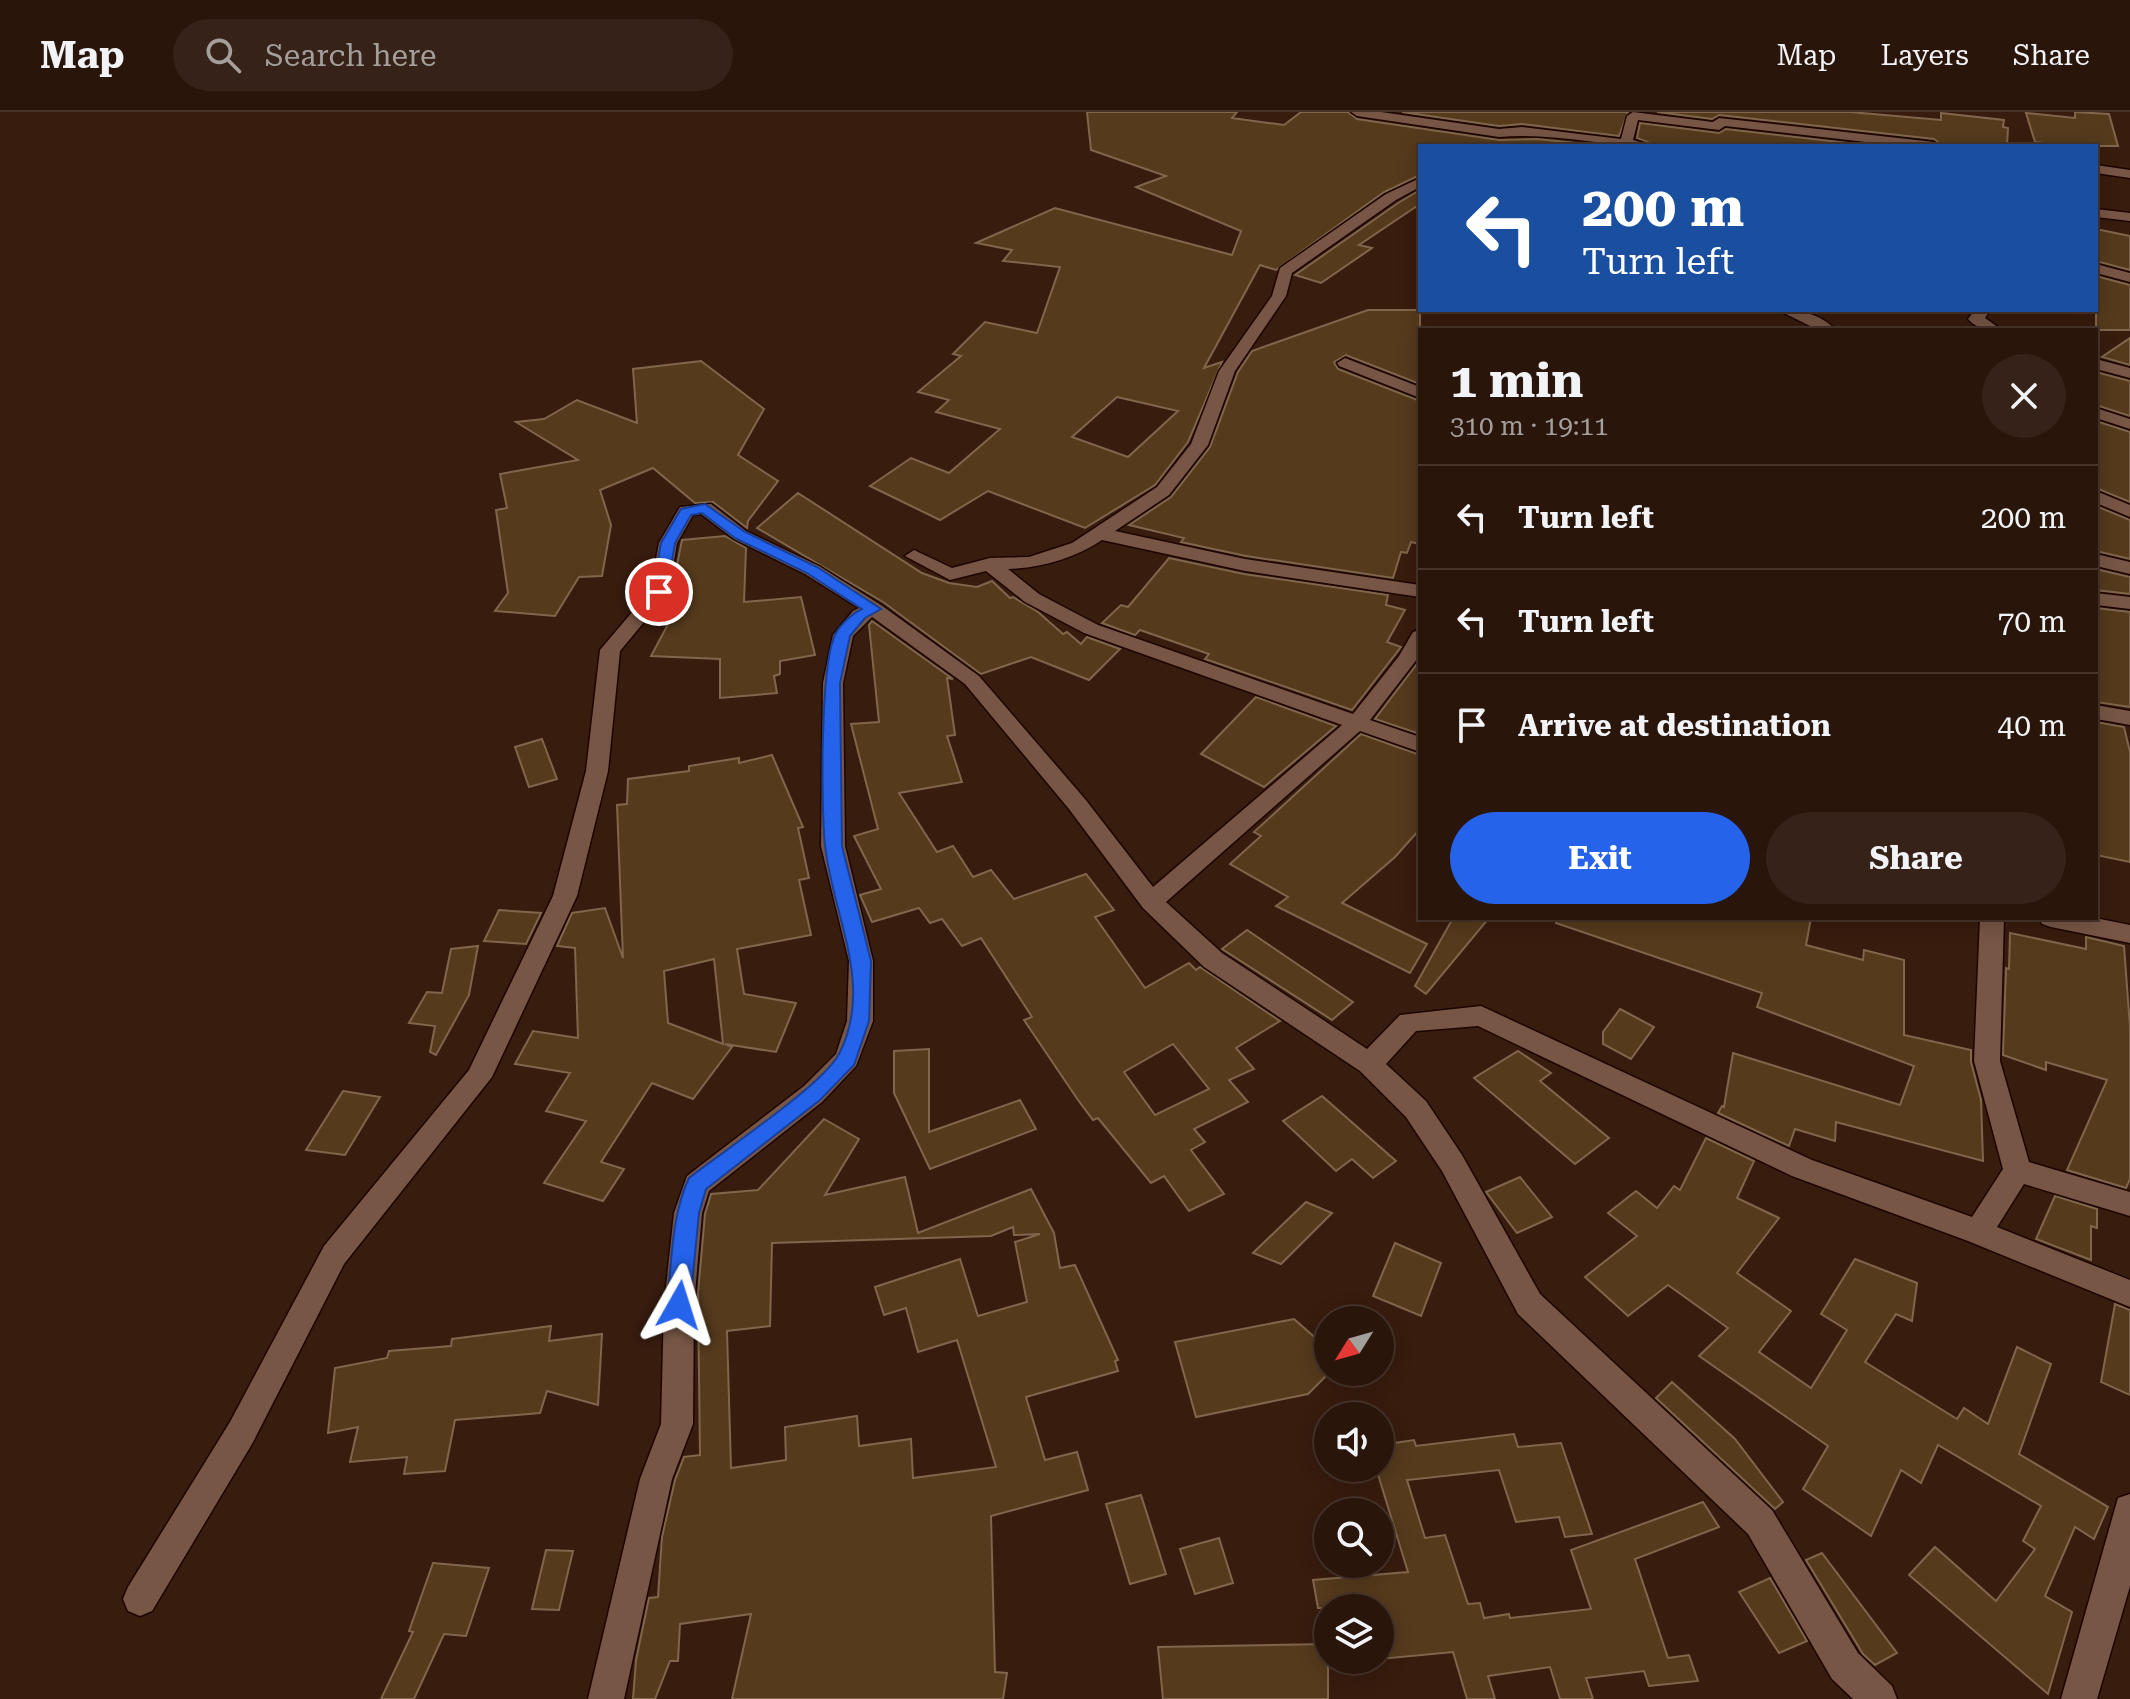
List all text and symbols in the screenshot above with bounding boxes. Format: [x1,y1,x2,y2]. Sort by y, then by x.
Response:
search box [173,19,733,91]
text: Map [40,33,125,77]
icon: search [201,33,245,77]
text: Search here [265,38,437,73]
text: Map [1777,39,1836,72]
text: Layers [1880,39,1969,72]
text: Share [2013,39,2090,72]
text: 200 m [1582,174,1744,240]
icon: left [1450,176,1554,280]
text: Turn left [1582,241,1734,283]
text: 1 min [1450,353,1583,409]
button: close [1982,354,2066,438]
text: 310 m · 19:11 [1450,411,1609,441]
icon: left [1450,495,1494,539]
text: Turn left [1518,500,1654,535]
text: 200 m [1981,500,2066,535]
pin [625,558,693,626]
icon: arrive [637,570,681,614]
icon: left [1450,599,1494,643]
text: Turn left [1518,604,1654,639]
text: 70 m [1997,604,2066,639]
icon: arrive [1450,703,1494,747]
text: Arrive at destination [1518,708,1831,743]
text: 40 m [1997,708,2066,743]
button: Exit [1450,812,1750,904]
button: Share [1766,812,2066,904]
position arrow [637,1263,721,1347]
north arrow [1314,1306,1394,1386]
map controls [1314,1306,1394,1674]
button: sound [1314,1402,1394,1482]
button: search [1314,1498,1394,1578]
button: layers [1314,1594,1394,1674]

